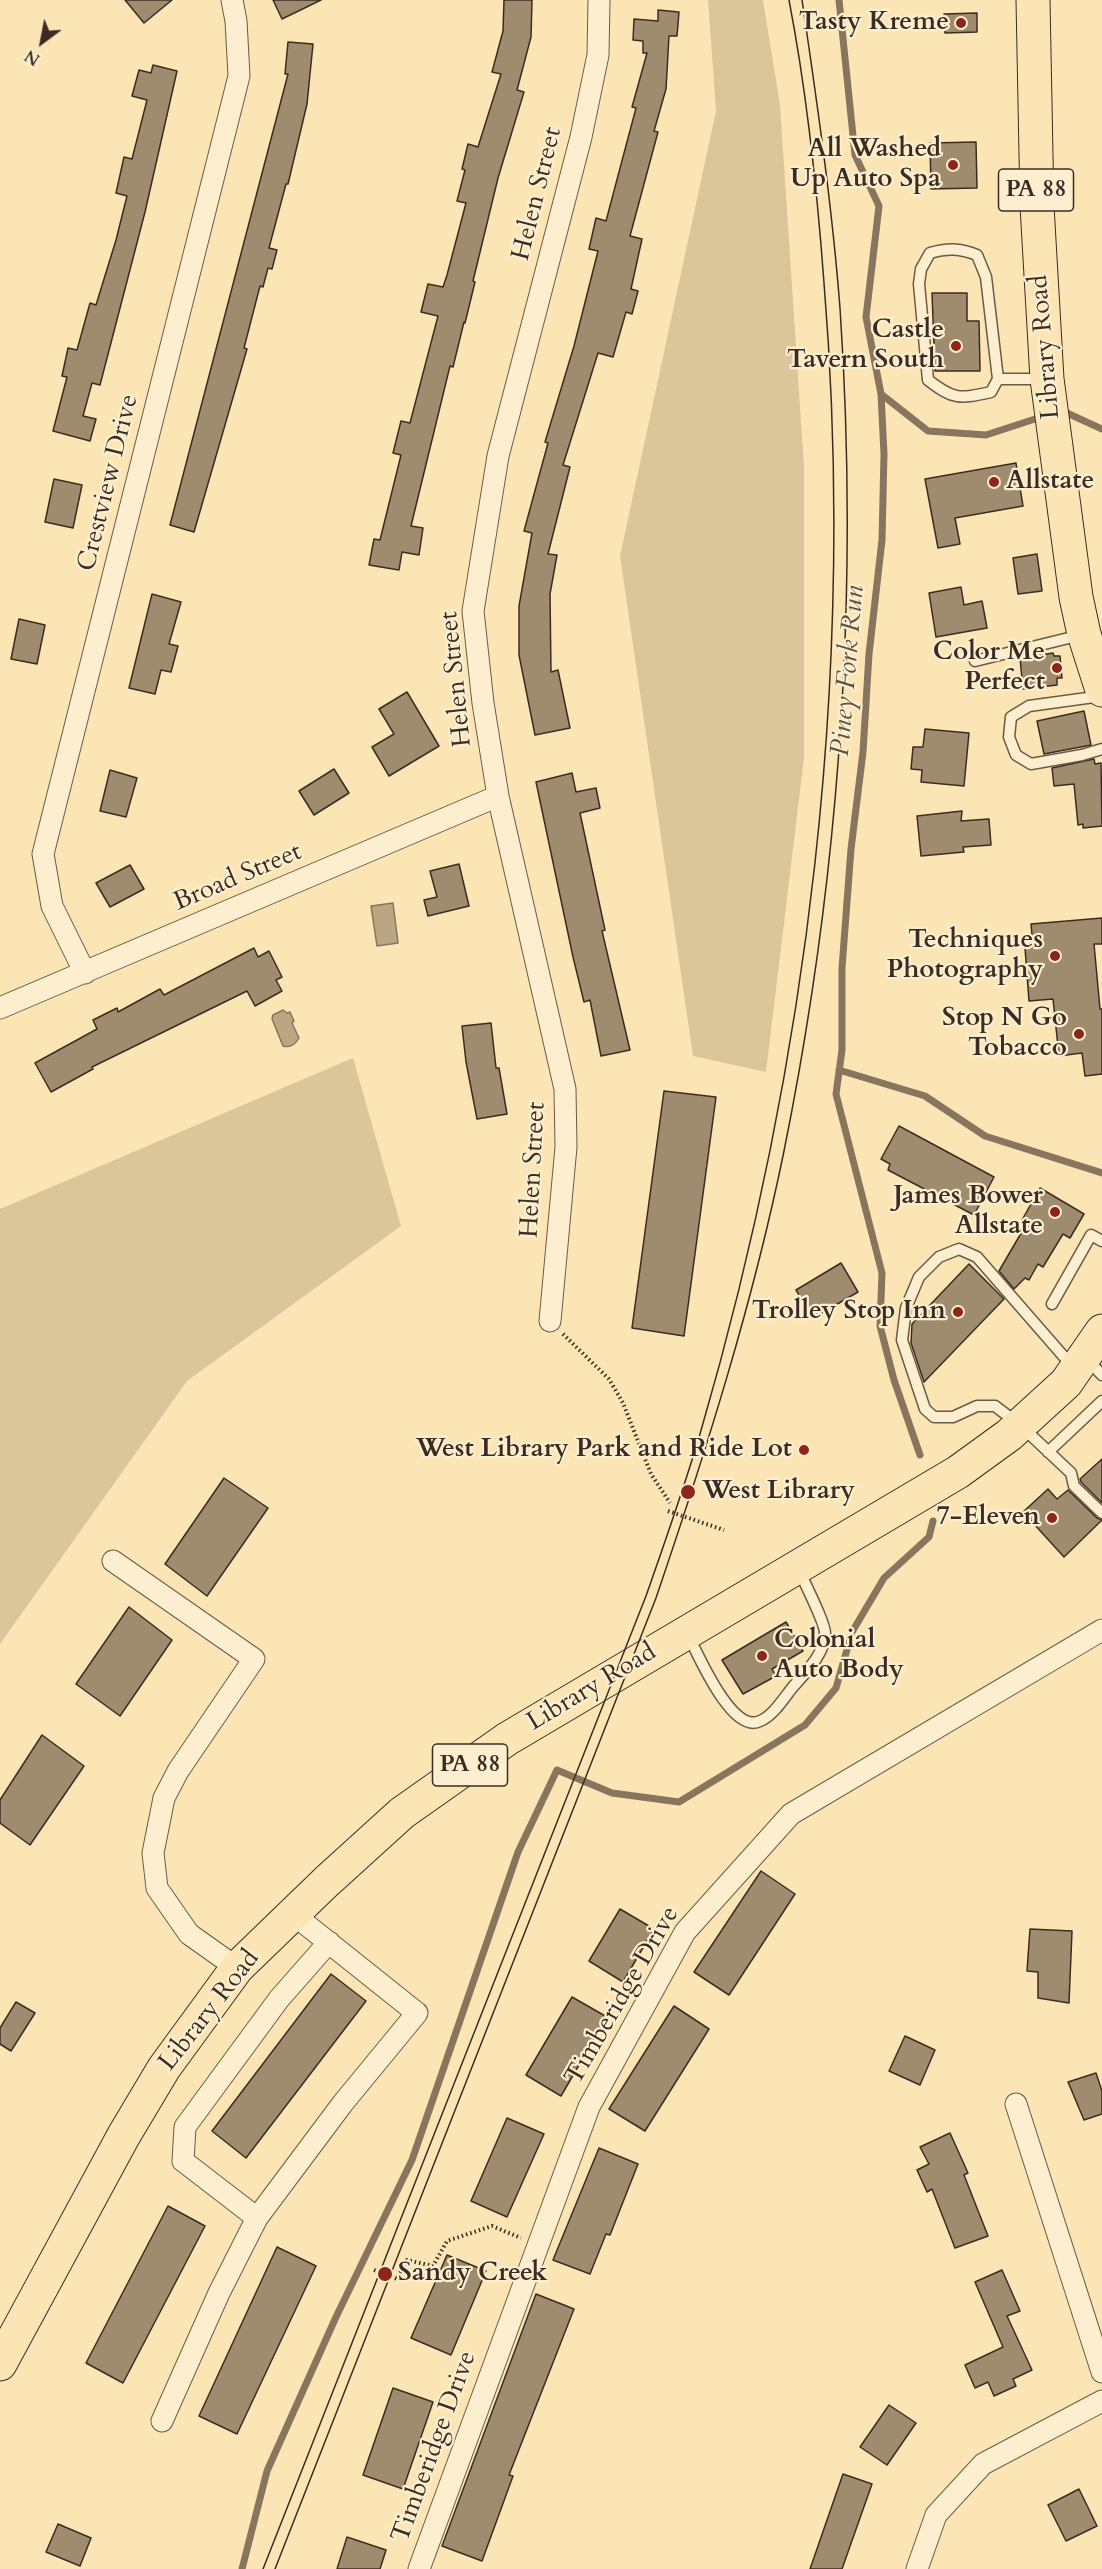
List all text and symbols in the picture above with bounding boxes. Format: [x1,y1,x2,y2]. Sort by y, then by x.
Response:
place label: Tasty Kreme [799,7,949,39]
north arrow [12,12,72,72]
marker: Tasty Kreme [954,16,968,30]
text: N [21,44,44,70]
street label: Helen Street [506,124,570,264]
place label: All Washed Up Auto Spa [790,134,941,195]
marker: All Washed Up Auto Spa [946,158,960,172]
road number: PA 88 [998,169,1074,211]
street label: Library Road [1024,273,1068,421]
place label: Castle Tavern South [787,315,944,376]
marker: Castle Tavern South [949,339,963,353]
street label: Crestview Drive [72,391,146,575]
place label: Allstate [1006,466,1094,498]
marker: Allstate [987,475,1001,489]
water label: Piney Fork Run [825,584,873,758]
street label: Helen Street [434,610,480,748]
place label: Color Me Perfect [933,637,1045,698]
marker: Color Me Perfect [1050,661,1064,675]
street label: Broad Street [169,837,307,919]
place label: Techniques Photography [887,925,1043,987]
marker: Techniques Photography [1048,949,1062,963]
place label: Stop N Go Tobacco [942,1003,1067,1064]
marker: Stop N Go Tobacco [1072,1027,1086,1041]
street label: Helen Street [515,1101,553,1239]
place label: James Bower Allstate [893,1181,1043,1242]
marker: James Bower Allstate [1048,1205,1062,1219]
place label: Trolley Stop Inn [752,1296,946,1328]
marker: Trolley Stop Inn [951,1305,965,1319]
place label: West Library Park and Ride Lot [416,1434,792,1466]
marker: West Library Park and Ride Lot [797,1443,811,1457]
place label: West Library [702,1476,855,1508]
marker: West Library [679,1483,697,1501]
place label: 7-Eleven [937,1502,1040,1534]
marker: 7-Eleven [1045,1511,1059,1525]
place label: Colonial Auto Body [774,1625,904,1686]
street label: Library Road [522,1637,662,1739]
marker: Colonial Auto Body [755,1649,769,1663]
road number: PA 88 [432,1744,508,1786]
street label: Timberidge Drive [559,1901,687,2091]
street label: Library Road [153,1944,267,2078]
place label: Sandy Creek [398,2258,548,2290]
marker: Sandy Creek [376,2265,394,2283]
street label: Timberidge Drive [386,2347,484,2547]

